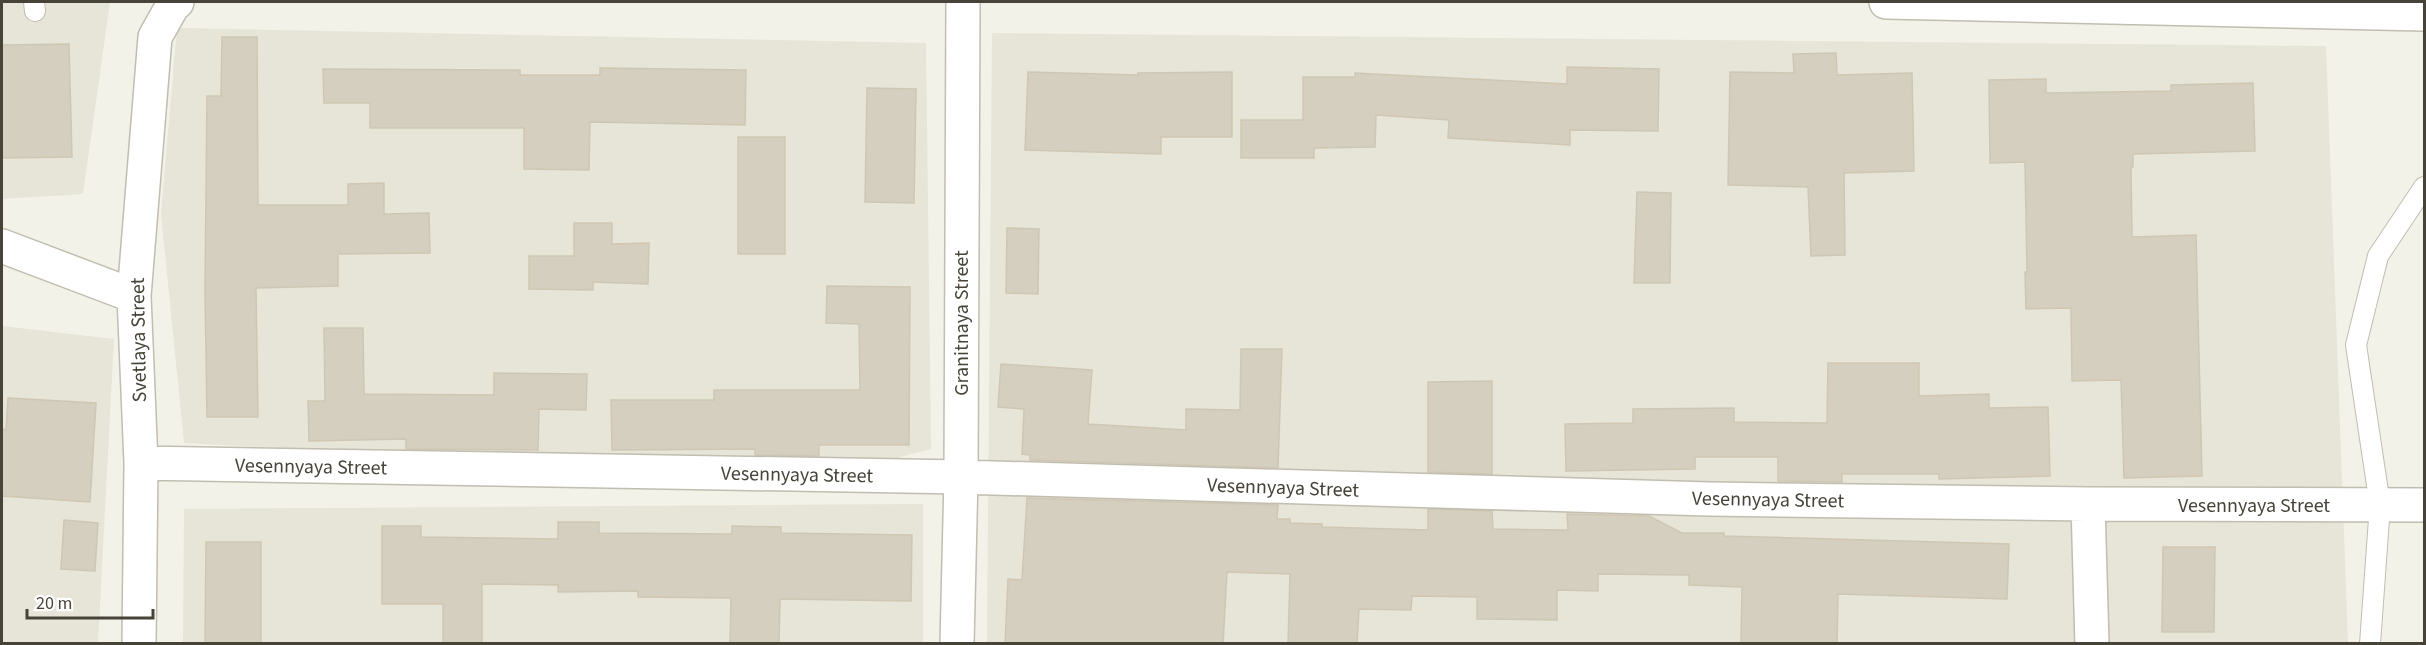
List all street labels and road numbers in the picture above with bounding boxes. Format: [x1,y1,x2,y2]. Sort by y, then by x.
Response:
street label: Granitnaya Street [948,250,976,396]
street label: Svetlaya Street [124,277,154,403]
street label: Vesennyaya Street [235,452,388,482]
street label: Vesennyaya Street [721,460,874,490]
street label: Vesennyaya Street [1206,471,1360,505]
street label: Vesennyaya Street [1692,485,1845,515]
street label: Vesennyaya Street [2178,492,2330,520]

